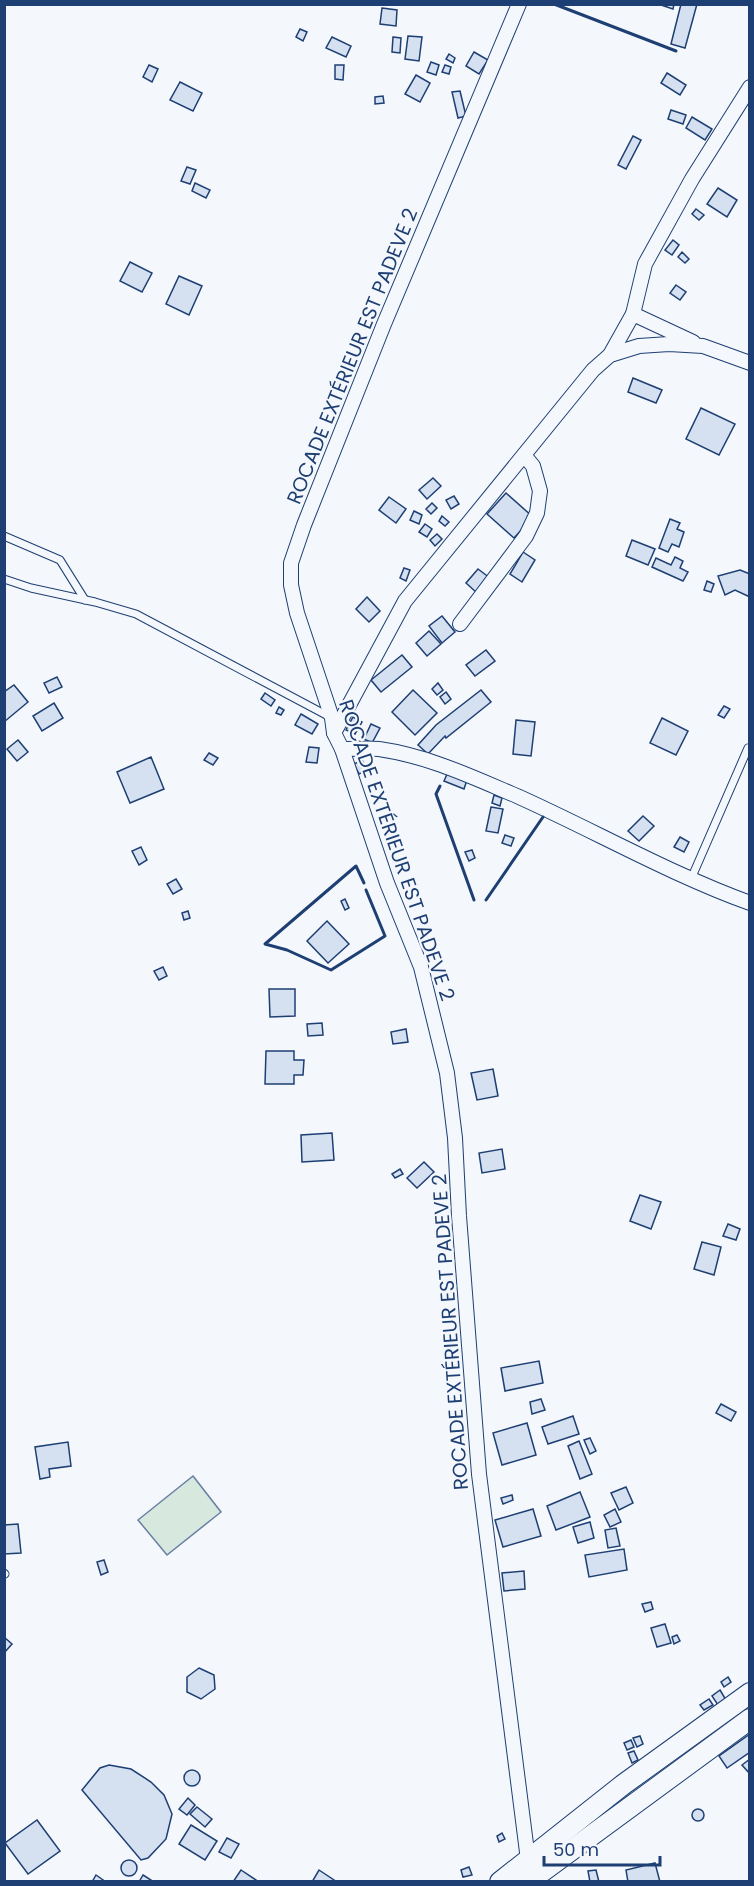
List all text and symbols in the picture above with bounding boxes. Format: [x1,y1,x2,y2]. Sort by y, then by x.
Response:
street label: ROCADE EXTÉRIEUR EST PADEVE 2 [280,204,424,508]
street label: ROCADE EXTÉRIEUR EST PADEVE 2 [332,696,462,1004]
street label: ROCADE EXTÉRIEUR EST PADEVE 2 [425,1173,475,1491]
scale bar [544,1829,660,1867]
text: 50 m [553,1837,599,1862]

